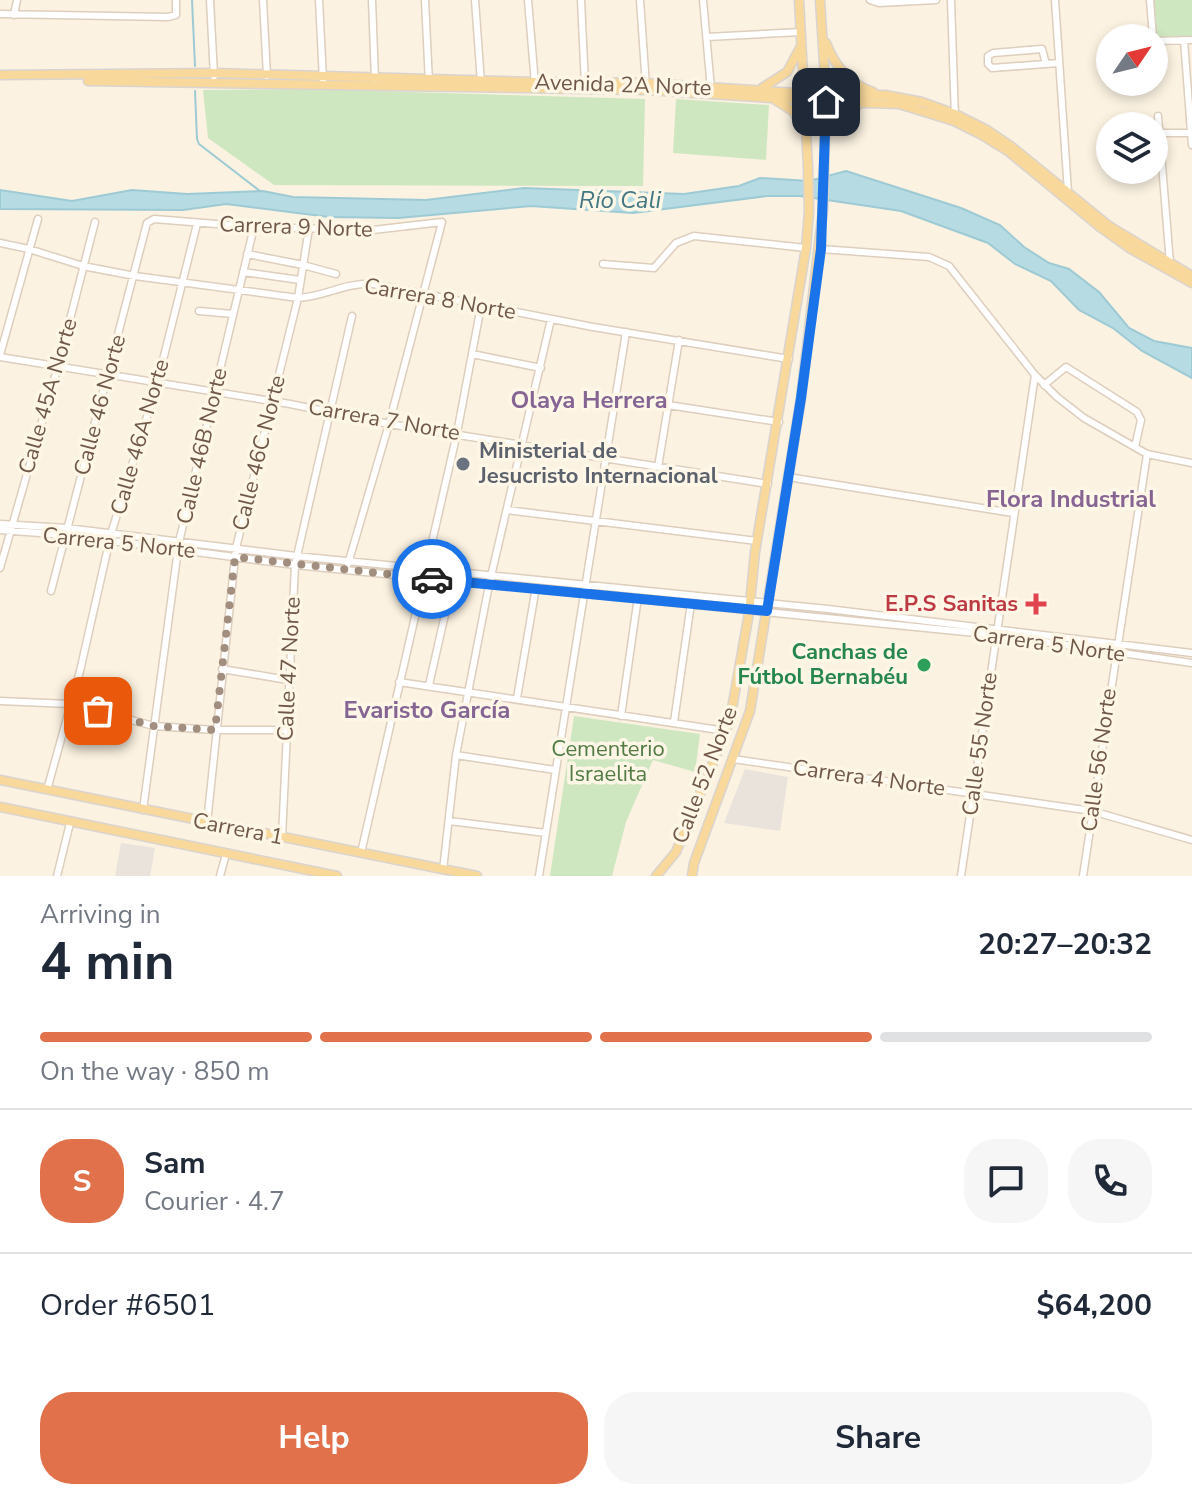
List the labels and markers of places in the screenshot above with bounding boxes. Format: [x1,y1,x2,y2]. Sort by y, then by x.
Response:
pin [792,68,860,136]
place label: Ministerial de Jesucristo Internacional [478,436,718,491]
marker: Ministerial de Jesucristo Internacional [454,455,472,473]
place label: E.P.S Sanitas [885,589,1018,619]
marker: E.P.S Sanitas [1025,593,1047,615]
place label: Canchas de Fútbol Bernabéu [737,637,908,692]
marker: Canchas de Fútbol Bernabéu [915,656,933,674]
pin [64,677,132,745]

